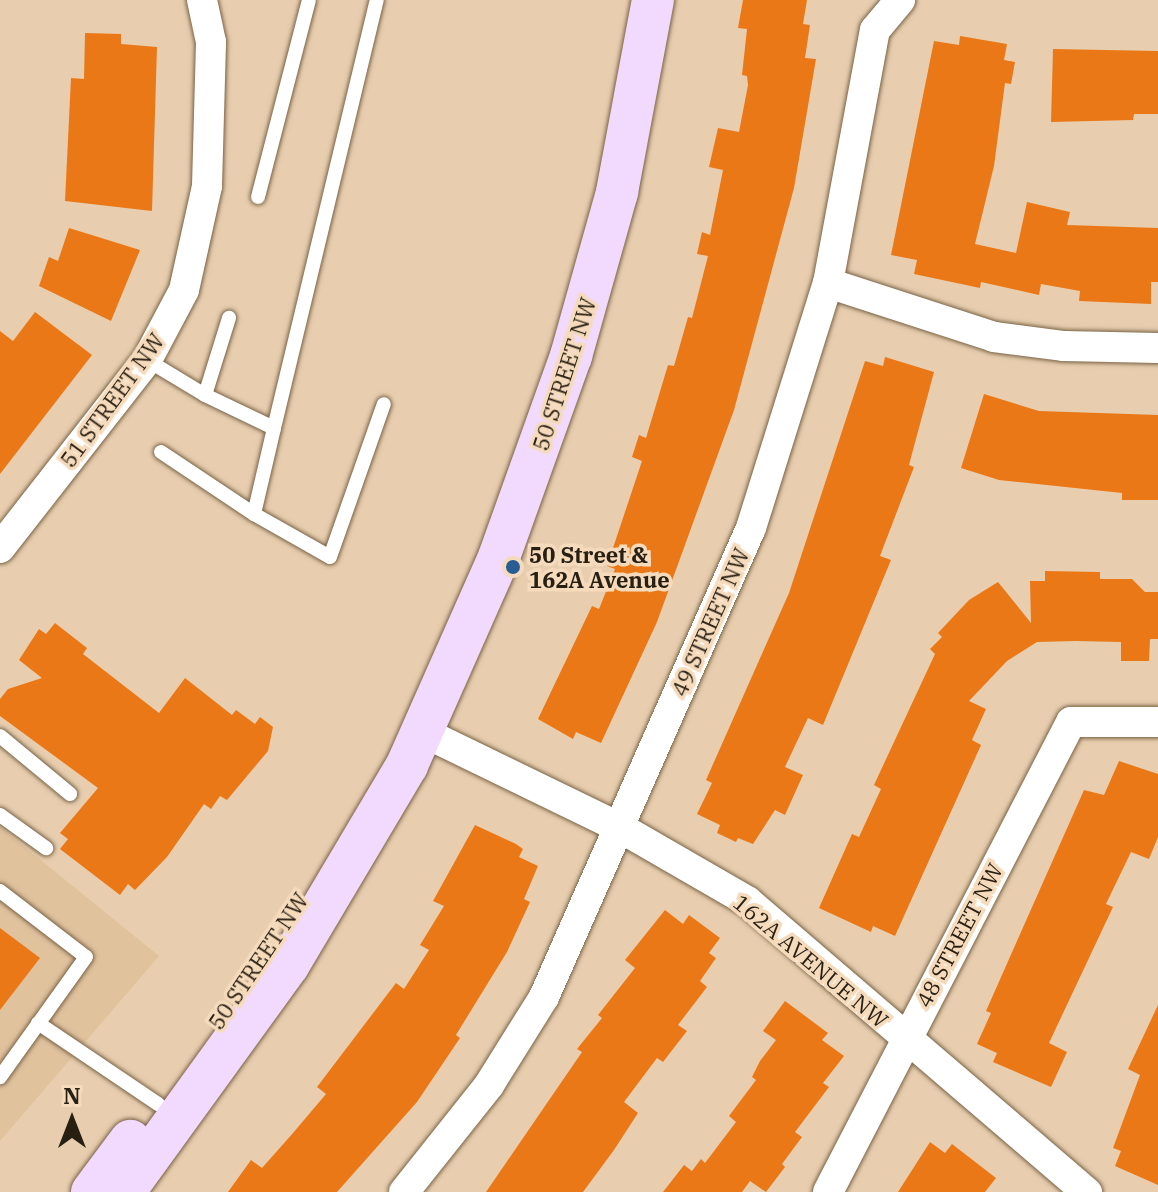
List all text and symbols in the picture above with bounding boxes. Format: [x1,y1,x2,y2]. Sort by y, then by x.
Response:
street label: 50 STREET NW [527,294,601,454]
street label: 51 STREET NW [54,328,170,472]
place label: 50 Street & 162A Avenue [529,541,670,592]
street label: 49 STREET NW [666,544,754,700]
marker: 50 Street & 162A Avenue [504,558,522,576]
street label: 48 STREET NW [910,858,1008,1012]
street label: 50 STREET NW [203,888,313,1034]
street label: 162A AVENUE NW [728,889,894,1033]
north arrow [32,1080,112,1160]
text: N [63,1081,81,1110]

